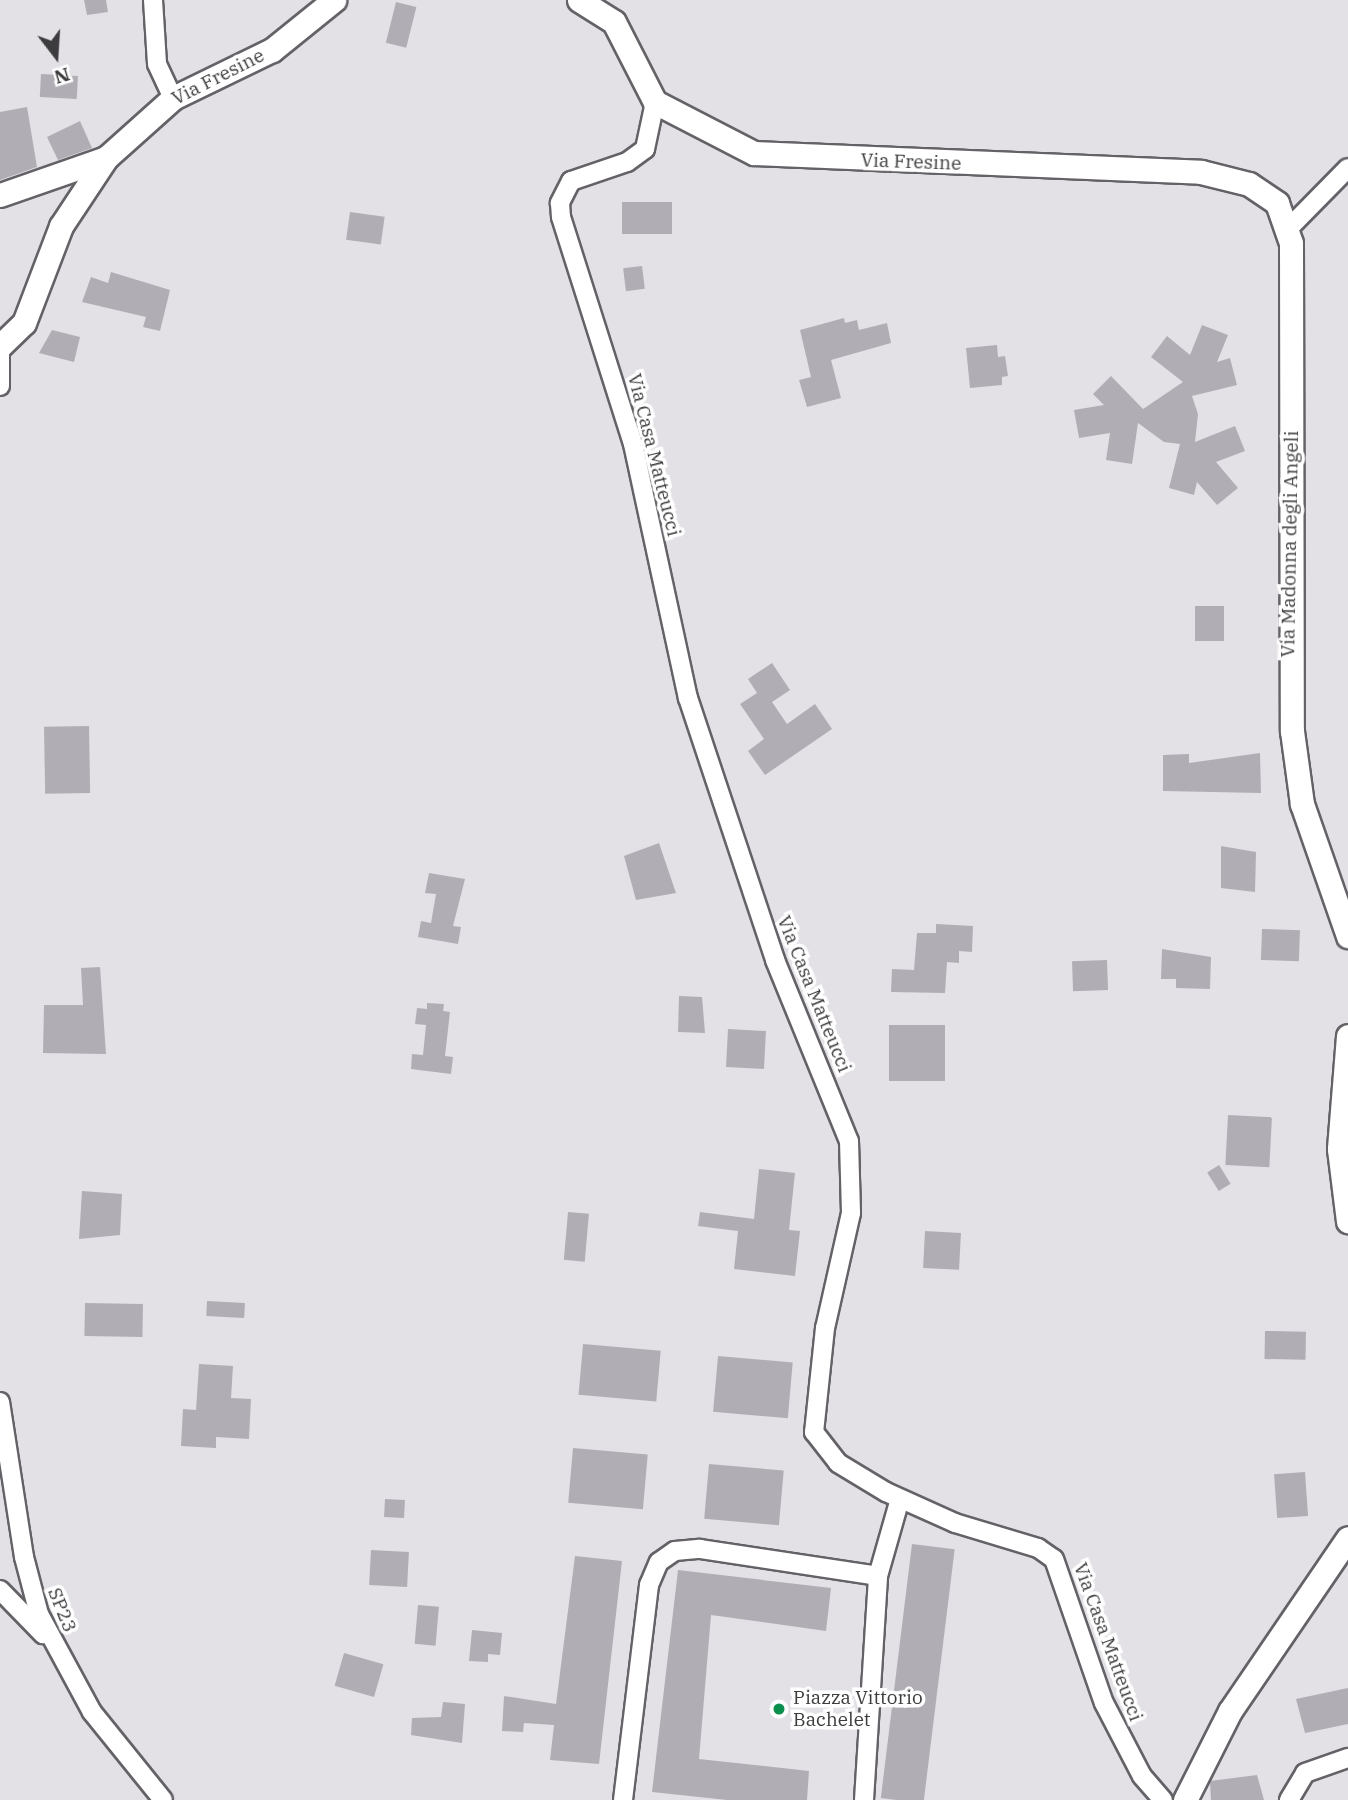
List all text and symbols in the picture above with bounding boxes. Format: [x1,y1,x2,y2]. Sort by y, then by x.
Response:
north arrow [21,21,91,91]
street label: Via Fresine [168,44,268,110]
text: N [51,62,73,90]
street label: Via Fresine [860,149,962,175]
street label: Via Casa Matteucci [623,371,685,539]
street label: Via Madonna degli Angeli [1277,430,1303,658]
street label: Via Casa Matteucci [772,912,856,1076]
street label: Via Casa Matteucci [1069,1560,1147,1724]
street label: SP23 [43,1584,81,1636]
place label: Piazza Vittorio Bachelet [793,1687,923,1731]
marker: Piazza Vittorio Bachelet [771,1701,787,1717]

